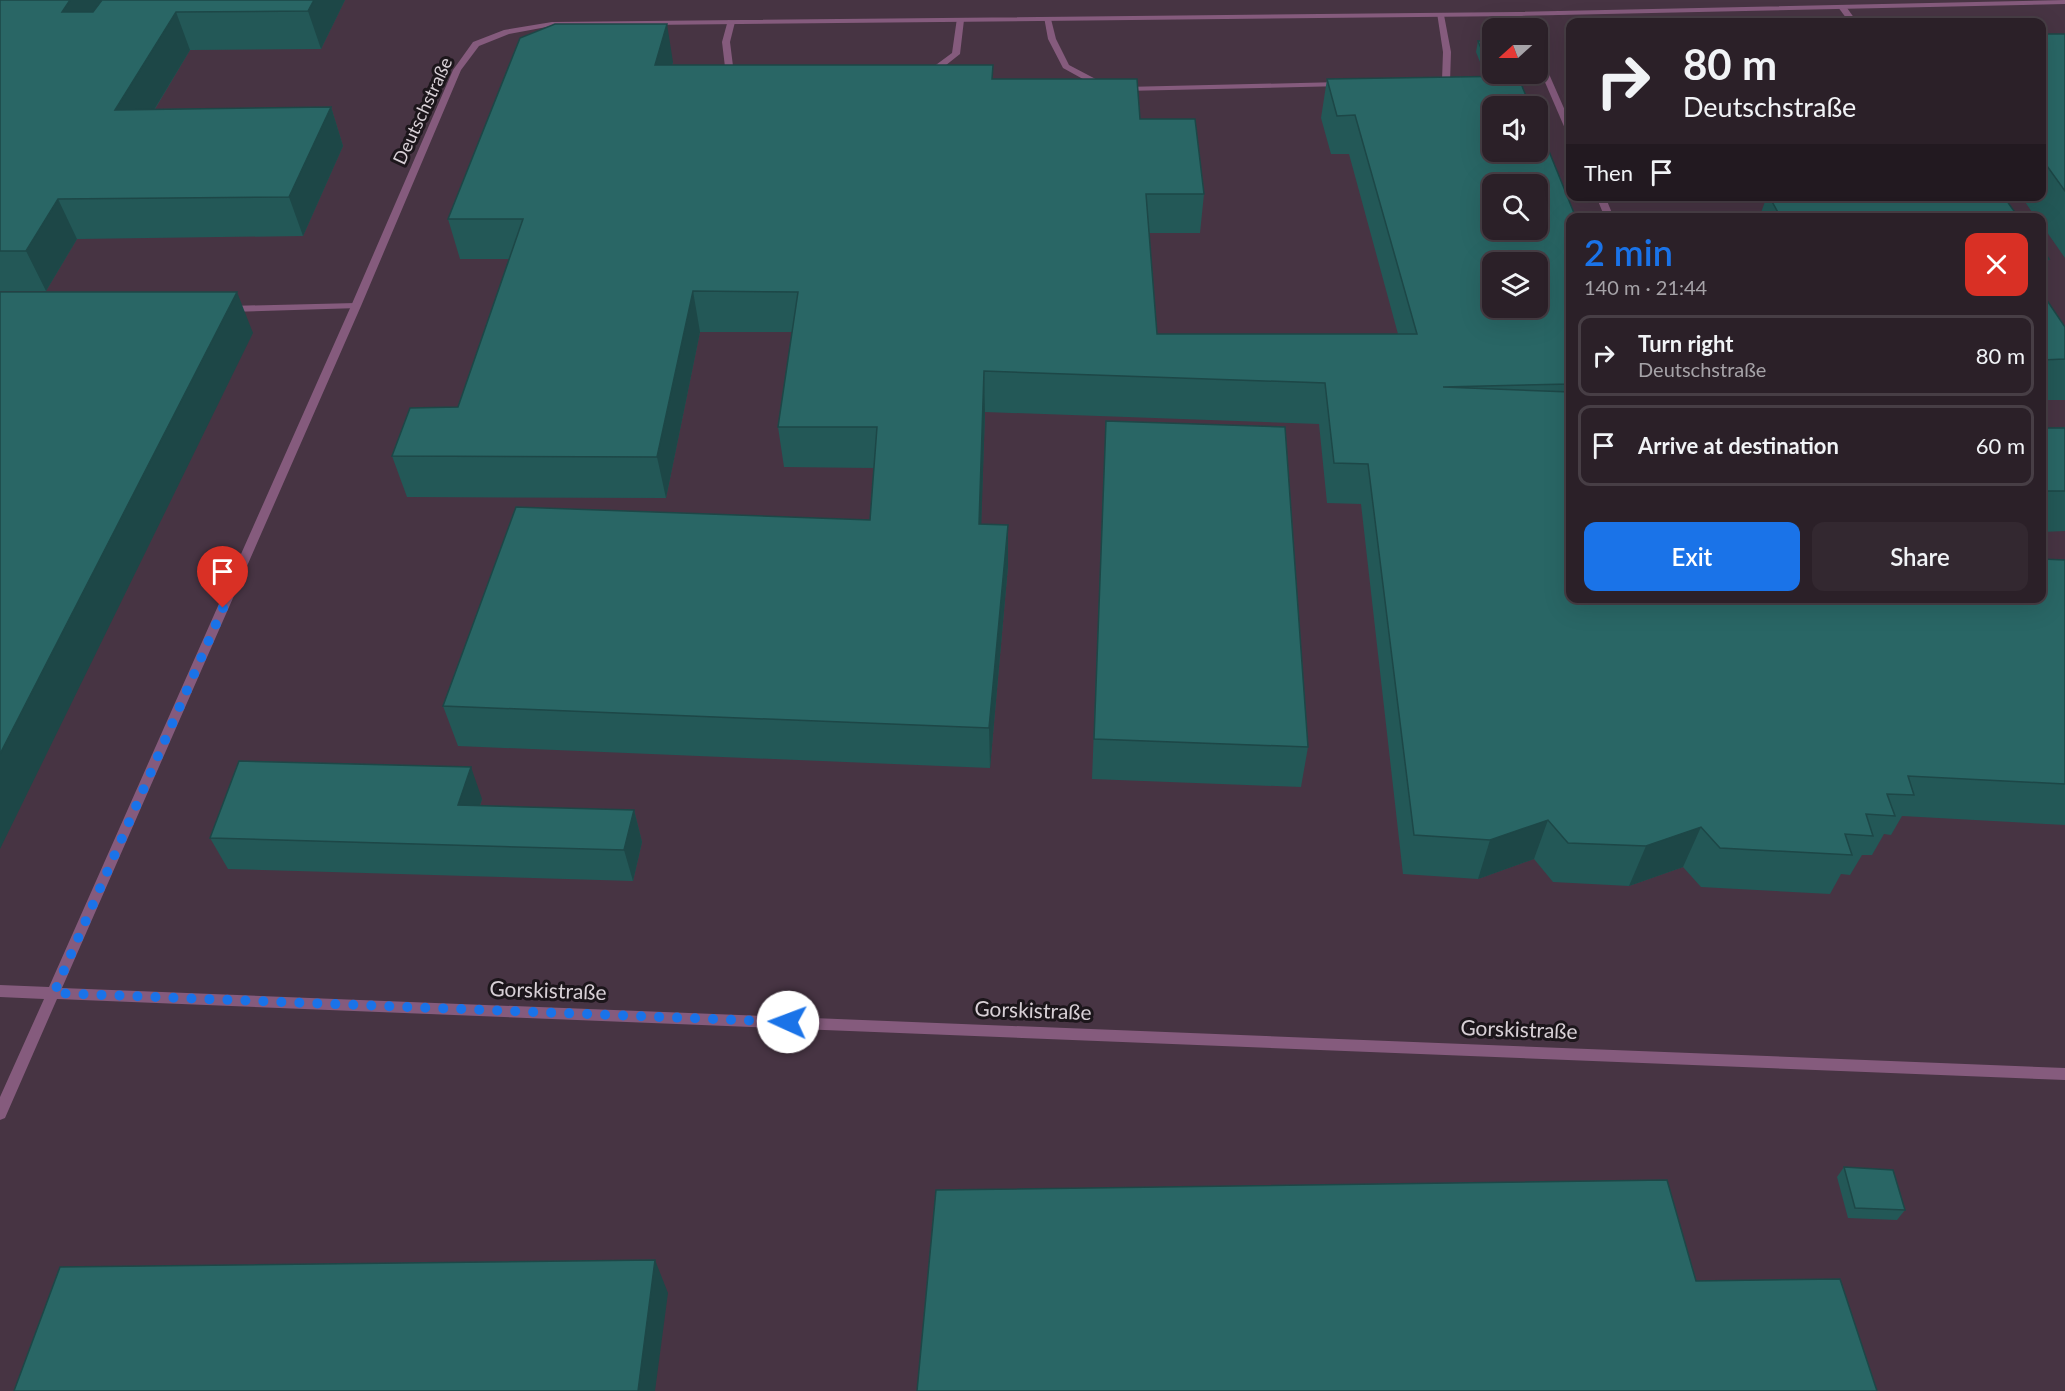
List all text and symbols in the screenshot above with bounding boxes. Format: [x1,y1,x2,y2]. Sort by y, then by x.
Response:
north arrow [1482,18,1548,84]
map controls [1482,18,1548,318]
text: 80 m [1683,39,1777,89]
icon: right [1584,42,1662,120]
street label: Deutschstraße [388,54,456,168]
text: Deutschstraße [1683,90,1856,123]
button: sound [1482,96,1548,162]
icon: arrive [1645,156,1678,189]
text: Then [1584,159,1633,186]
button: search [1482,174,1548,240]
text: 2 min [1584,230,1673,274]
button: close [1965,233,2028,296]
button: layers [1482,252,1548,318]
text: 140 m · 21:44 [1584,275,1707,299]
text: Turn right [1638,330,1733,357]
icon: right [1587,339,1620,372]
text: 80 m [1976,342,2025,369]
text: Deutschstraße [1638,357,1766,381]
icon: arrive [1587,429,1620,462]
text: Arrive at destination [1638,432,1839,459]
text: 60 m [1976,432,2025,459]
button: Exit [1584,522,1800,591]
button: Share [1812,522,2028,591]
pin [197,546,248,608]
icon: arrive [206,555,239,588]
street label: Gorskistraße [489,975,607,1004]
position arrow [756,990,820,1054]
street label: Gorskistraße [974,995,1092,1024]
street label: Gorskistraße [1460,1014,1578,1043]

